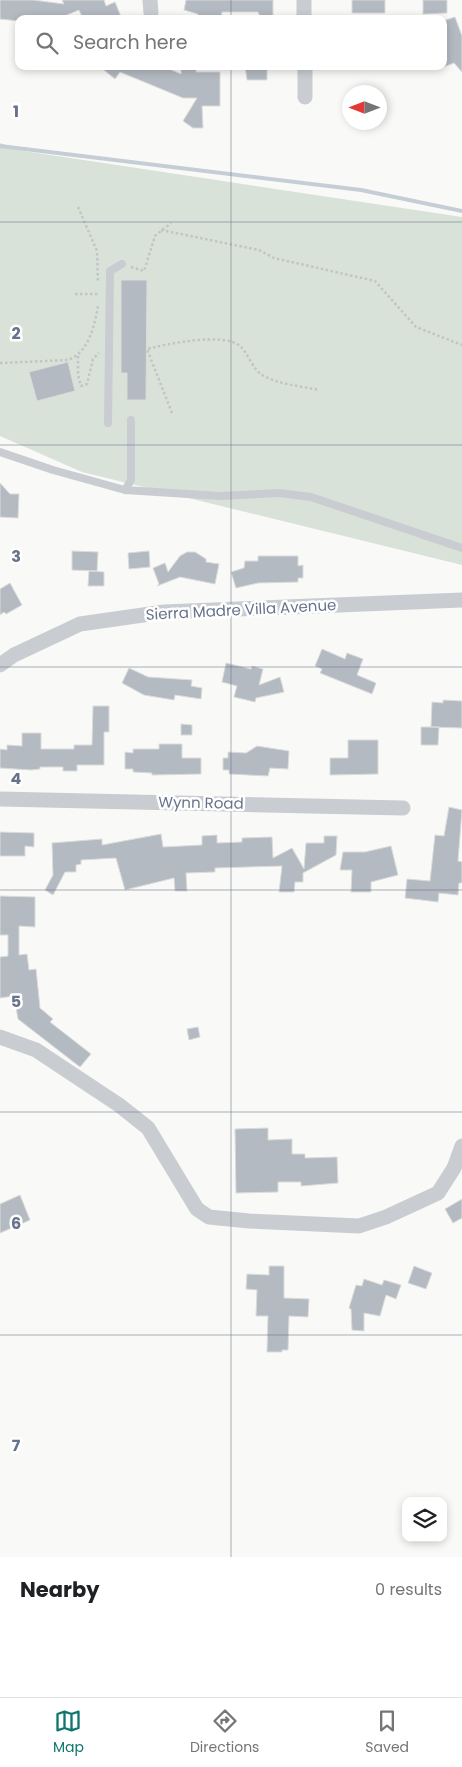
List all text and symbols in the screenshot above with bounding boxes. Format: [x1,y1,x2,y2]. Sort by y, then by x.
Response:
search box [15,15,447,70]
icon: search [33,29,61,57]
text: Search here [73,29,187,56]
north arrow [342,85,387,130]
text: 1 [13,100,19,123]
text: 2 [11,322,21,345]
text: 3 [11,545,21,568]
street label: Sierra Madre Villa Avenue [145,594,337,625]
text: 4 [11,767,22,790]
street label: Wynn Road [158,791,244,814]
text: 5 [11,990,21,1013]
text: 6 [11,1212,21,1235]
text: 7 [12,1434,21,1457]
map controls [402,1497,447,1542]
button: layers [402,1497,447,1542]
text: Nearby [20,1575,100,1604]
text: 0 results [375,1578,442,1601]
tab: Map [53,1707,84,1758]
tab: Directions [190,1707,259,1758]
tab: Saved [365,1707,409,1758]

